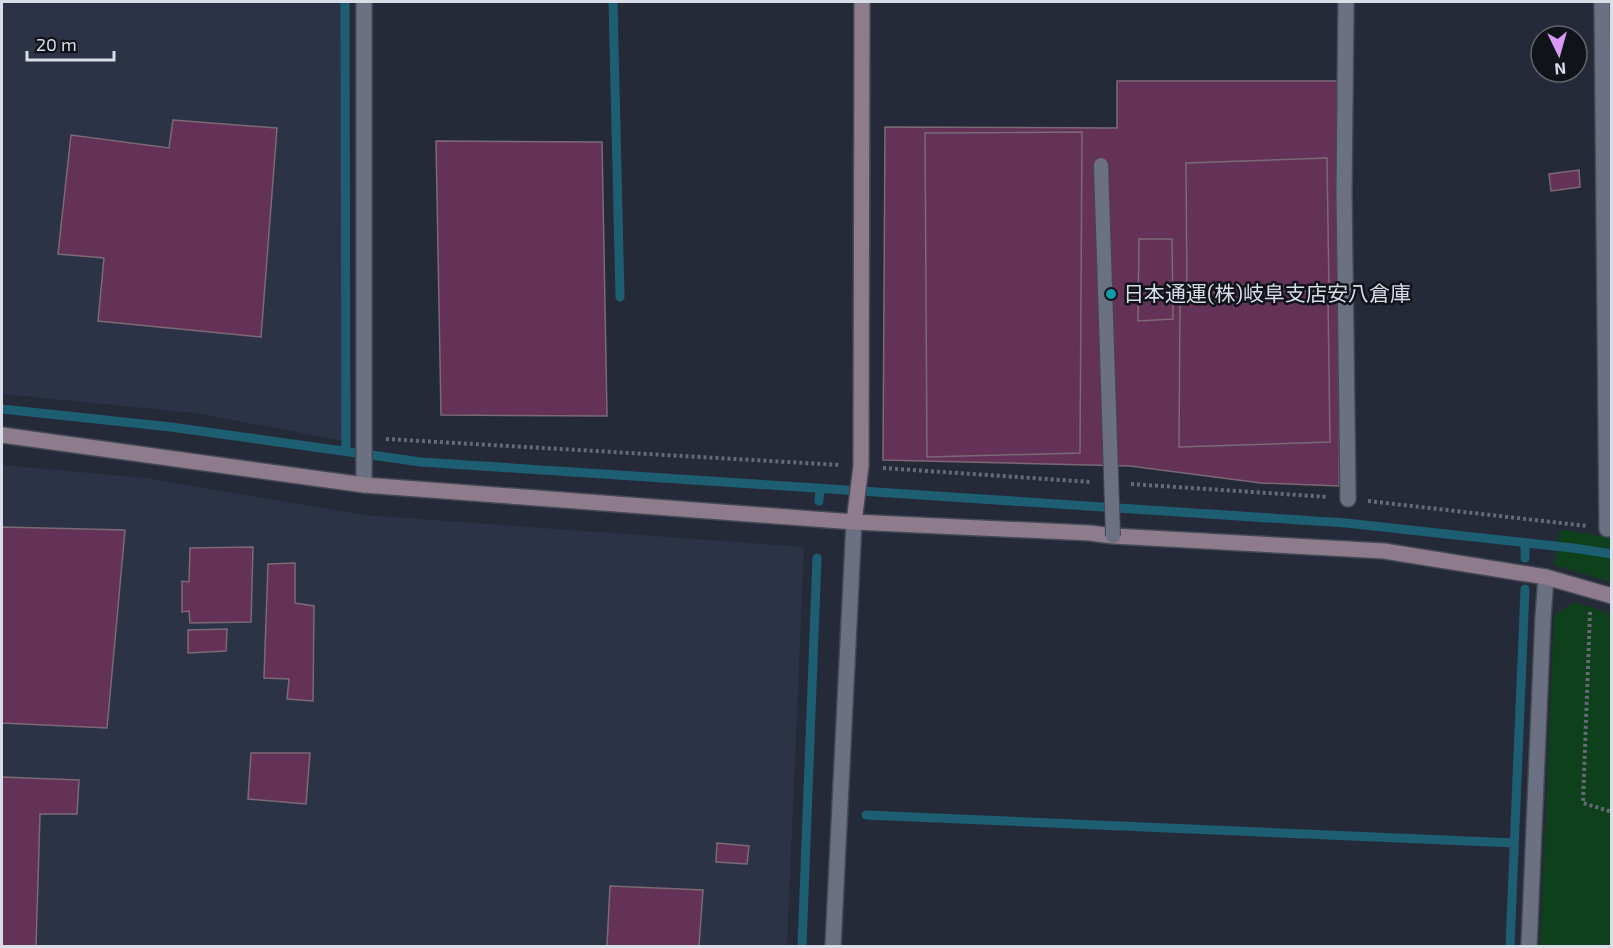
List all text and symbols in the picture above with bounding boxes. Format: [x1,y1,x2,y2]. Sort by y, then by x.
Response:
scale bar [27,24,114,62]
north arrow [1529,24,1589,84]
text: 20 m [36,33,77,55]
text: N [1554,59,1567,79]
place label: 日本通運(株)岐阜支店安八倉庫 [1123,280,1411,305]
marker: 日本通運(株)岐阜支店安八倉庫 [1104,287,1118,301]

